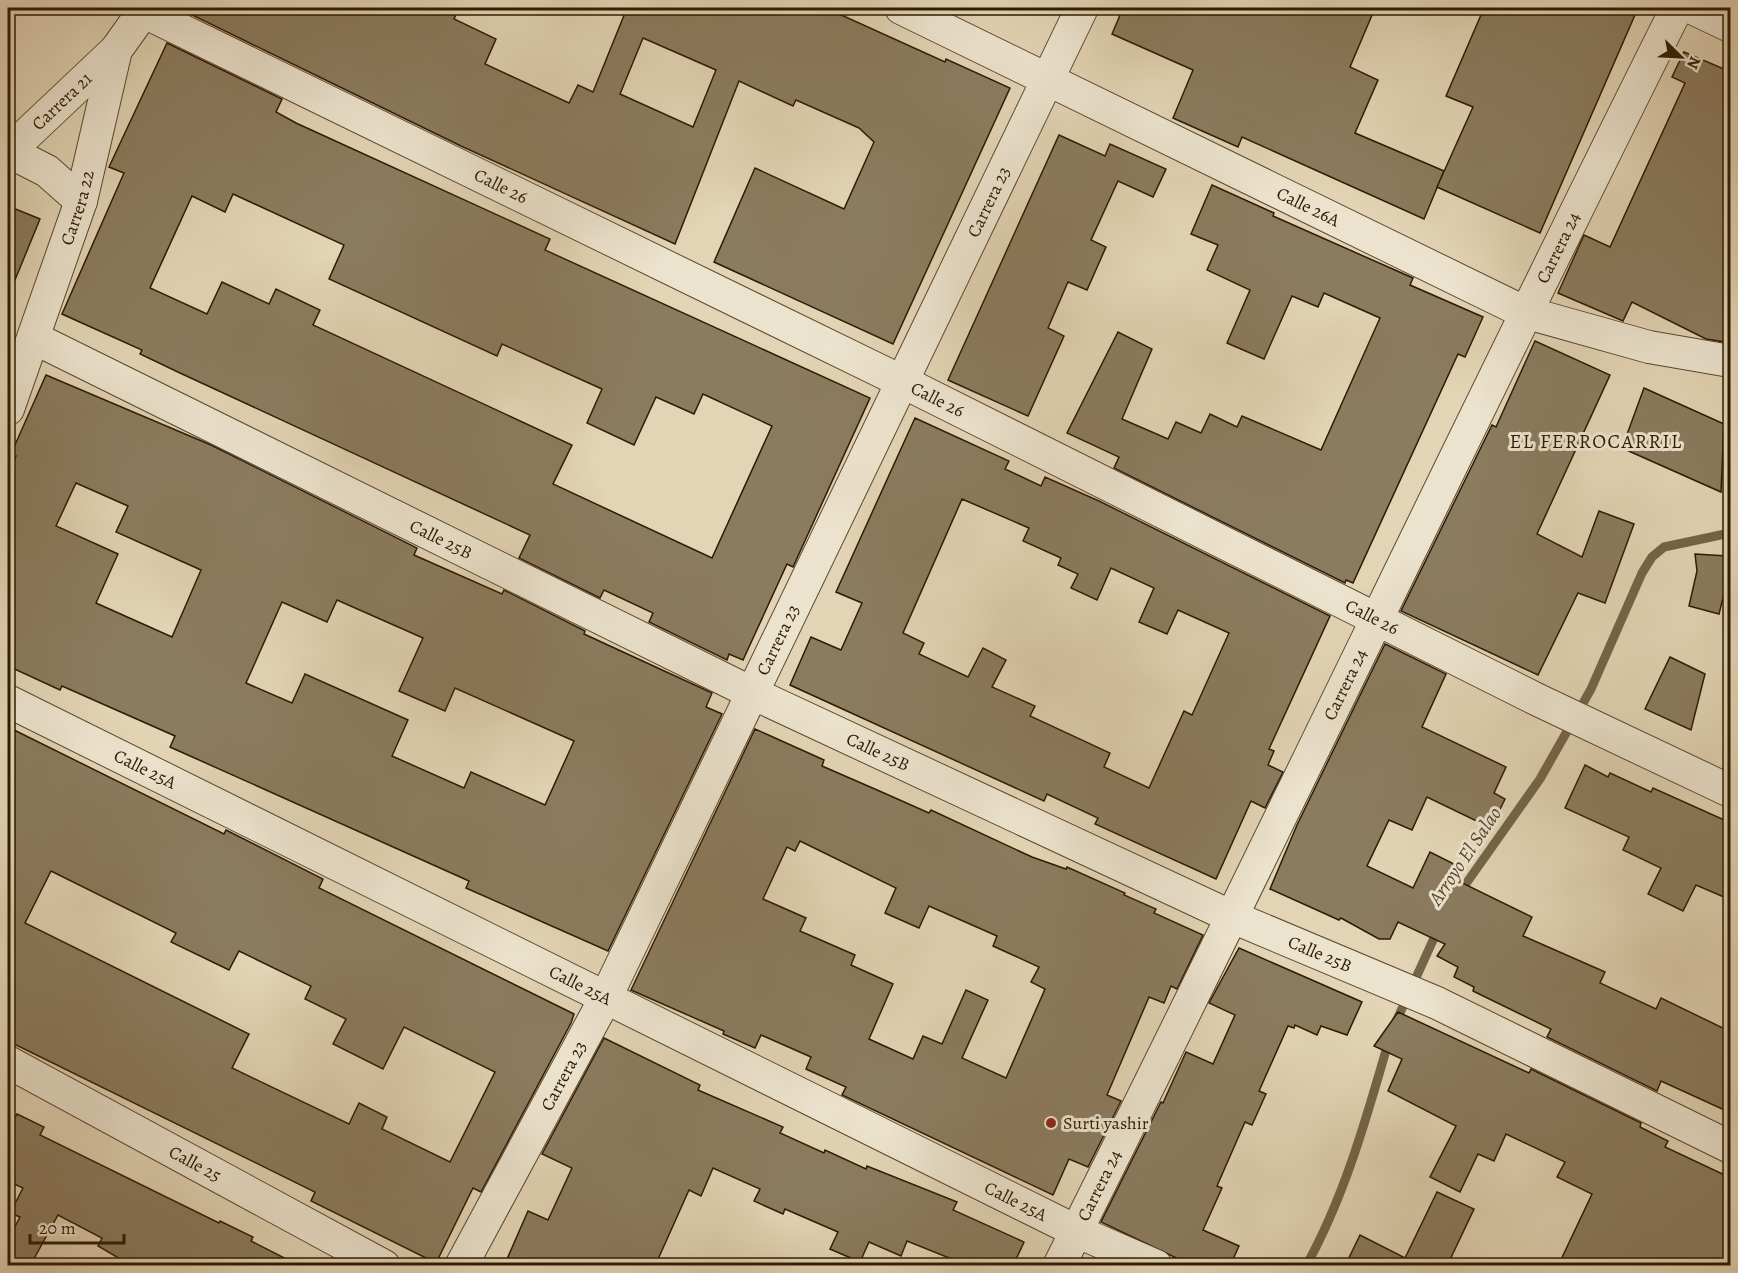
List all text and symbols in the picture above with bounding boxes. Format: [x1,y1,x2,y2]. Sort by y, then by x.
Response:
north arrow [1651,27,1711,87]
text: N [1681,53,1706,73]
street label: Carrera 21 [26,67,97,136]
street label: Carrera 23 [961,162,1016,241]
street label: Calle 26 [470,163,532,209]
street label: Carrera 22 [54,168,100,248]
street label: Calle 26A [1273,181,1344,232]
street label: Carrera 24 [1530,208,1586,287]
street label: Calle 26 [907,376,968,423]
district label: EL FERROCARRIL [1509,428,1683,455]
street label: Calle 25B [406,514,476,565]
street label: Calle 26 [1341,593,1403,640]
street label: Carrera 23 [751,600,805,679]
street label: Carrera 24 [1318,645,1373,724]
street label: Calle 25B [842,727,914,777]
street label: Calle 25A [110,743,181,795]
water label: Arroyo El Salao [1422,802,1508,911]
street label: Calle 25B [1284,930,1356,978]
street label: Calle 25A [545,959,616,1011]
street label: Carrera 23 [535,1037,592,1115]
place label: Surti yashir [1063,1111,1149,1135]
marker: Surti yashir [1044,1116,1058,1130]
street label: Calle 25 [165,1140,226,1188]
street label: Carrera 24 [1071,1146,1127,1225]
street label: Calle 25A [980,1175,1051,1227]
scale bar [30,1207,124,1245]
text: 20 m [39,1216,76,1240]

